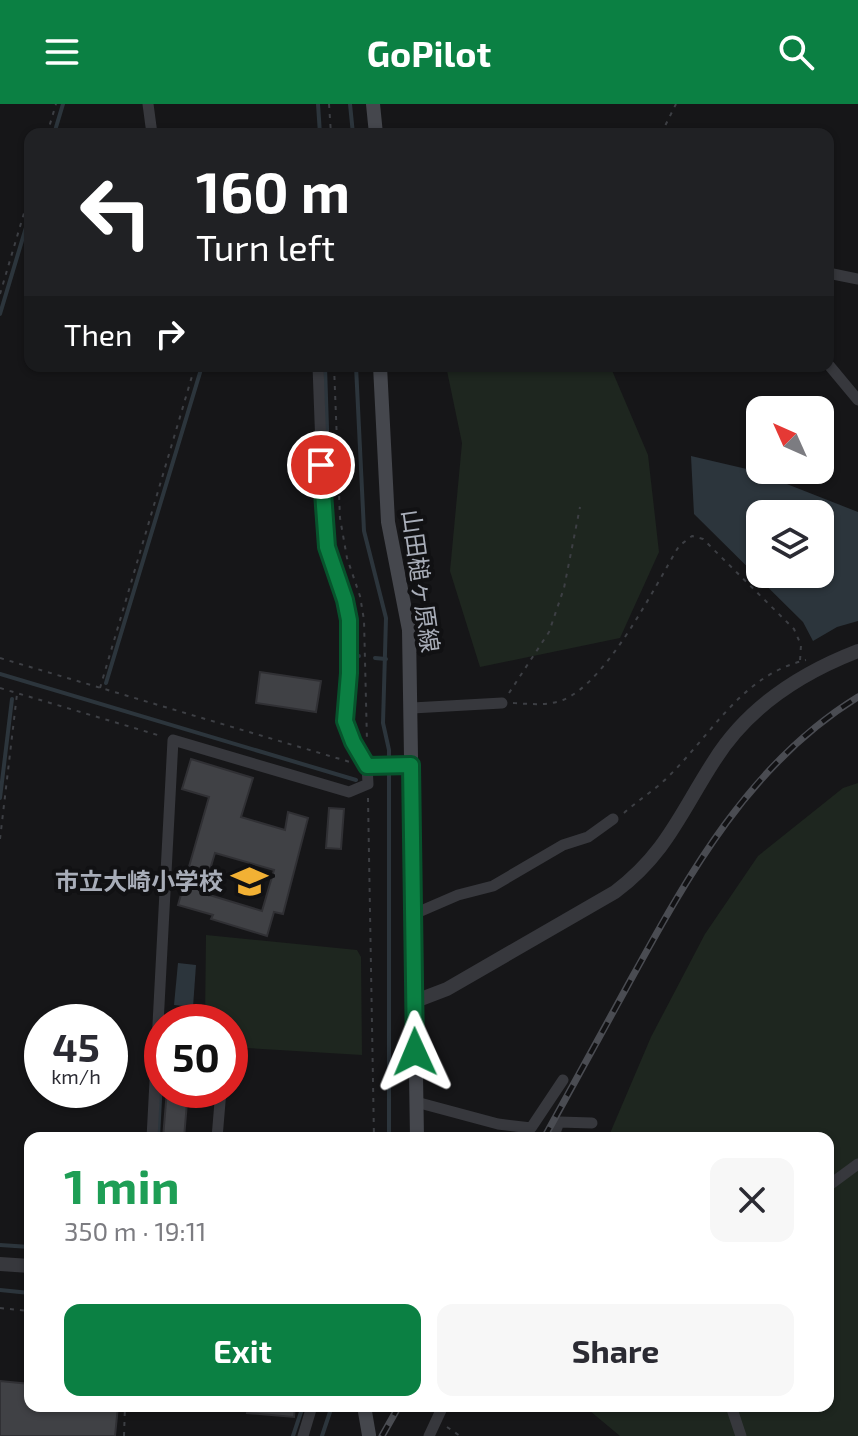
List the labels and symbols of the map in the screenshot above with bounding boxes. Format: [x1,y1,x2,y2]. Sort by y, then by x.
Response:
north arrow [746,396,834,484]
pin [287,431,355,499]
street label: 山田槌ヶ原線 [397,507,446,654]
school or university icon: 市立大崎小学校 [230,863,268,901]
place label: 市立大崎小学校 [55,866,223,895]
speed limit sign: 50 [144,1004,248,1108]
position arrow [373,1010,457,1094]

